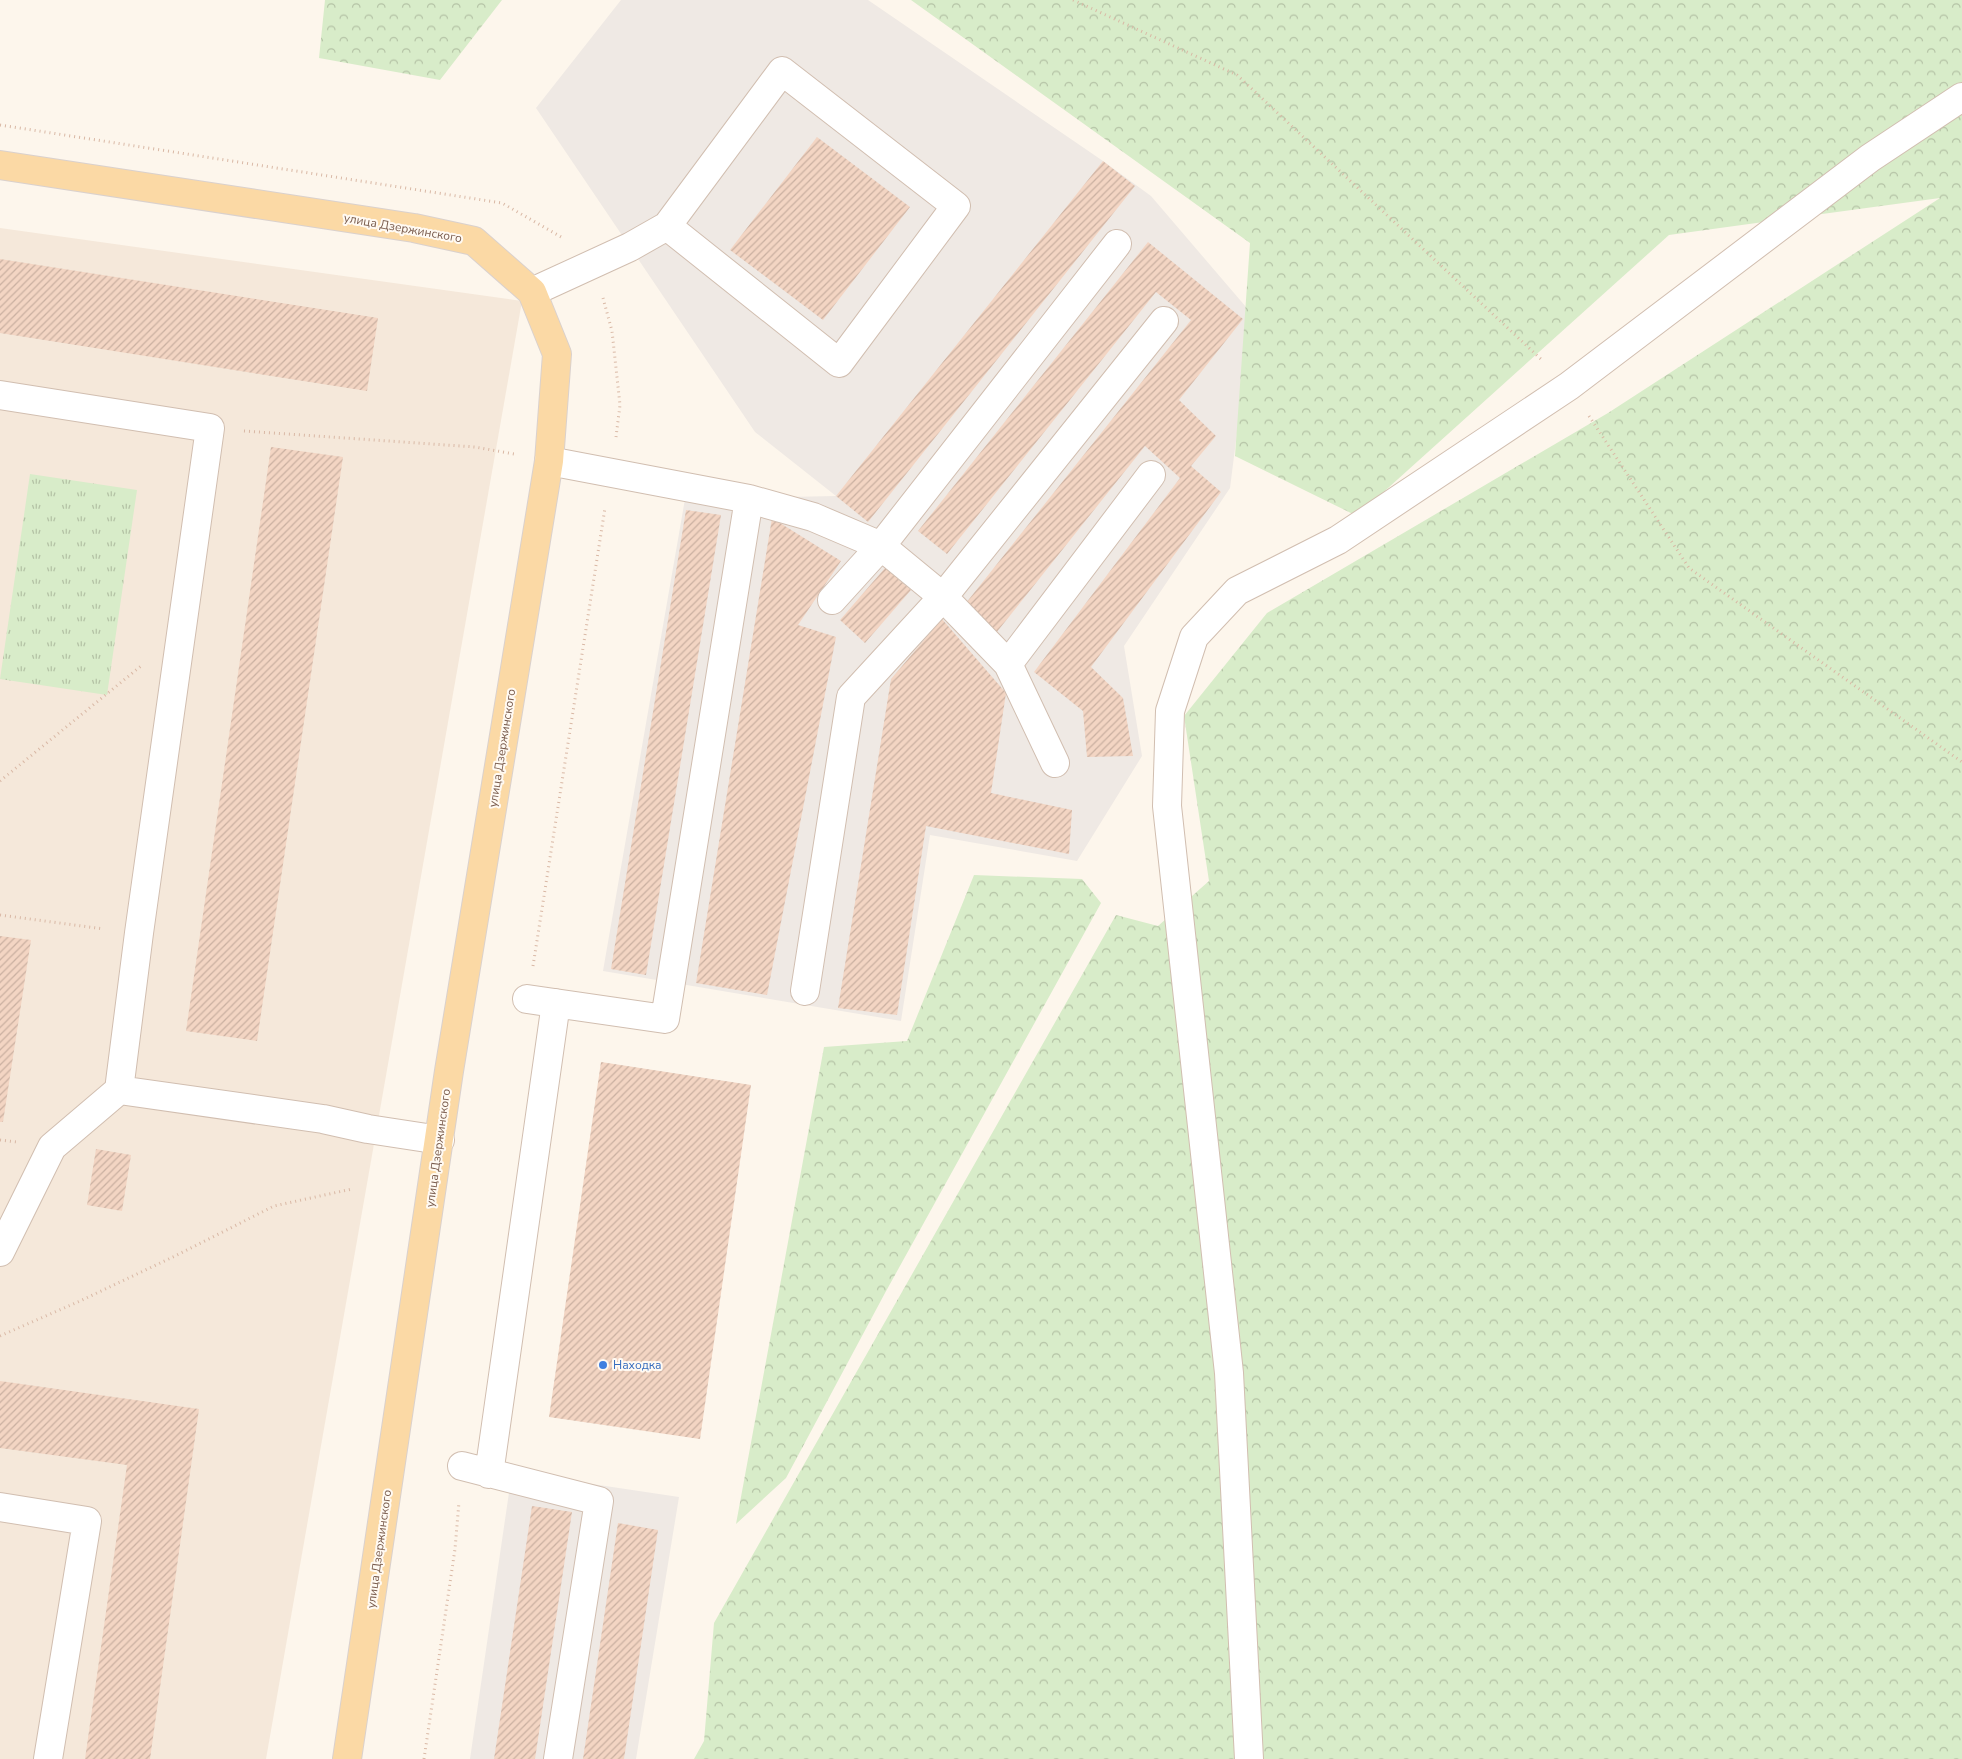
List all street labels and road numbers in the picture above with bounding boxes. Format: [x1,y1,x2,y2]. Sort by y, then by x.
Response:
street label: улица Дзержинского [343,210,464,246]
street label: улица Дзержинского [485,687,519,808]
street label: улица Дзержинского [422,1087,454,1208]
street label: улица Дзержинского [363,1488,395,1609]

